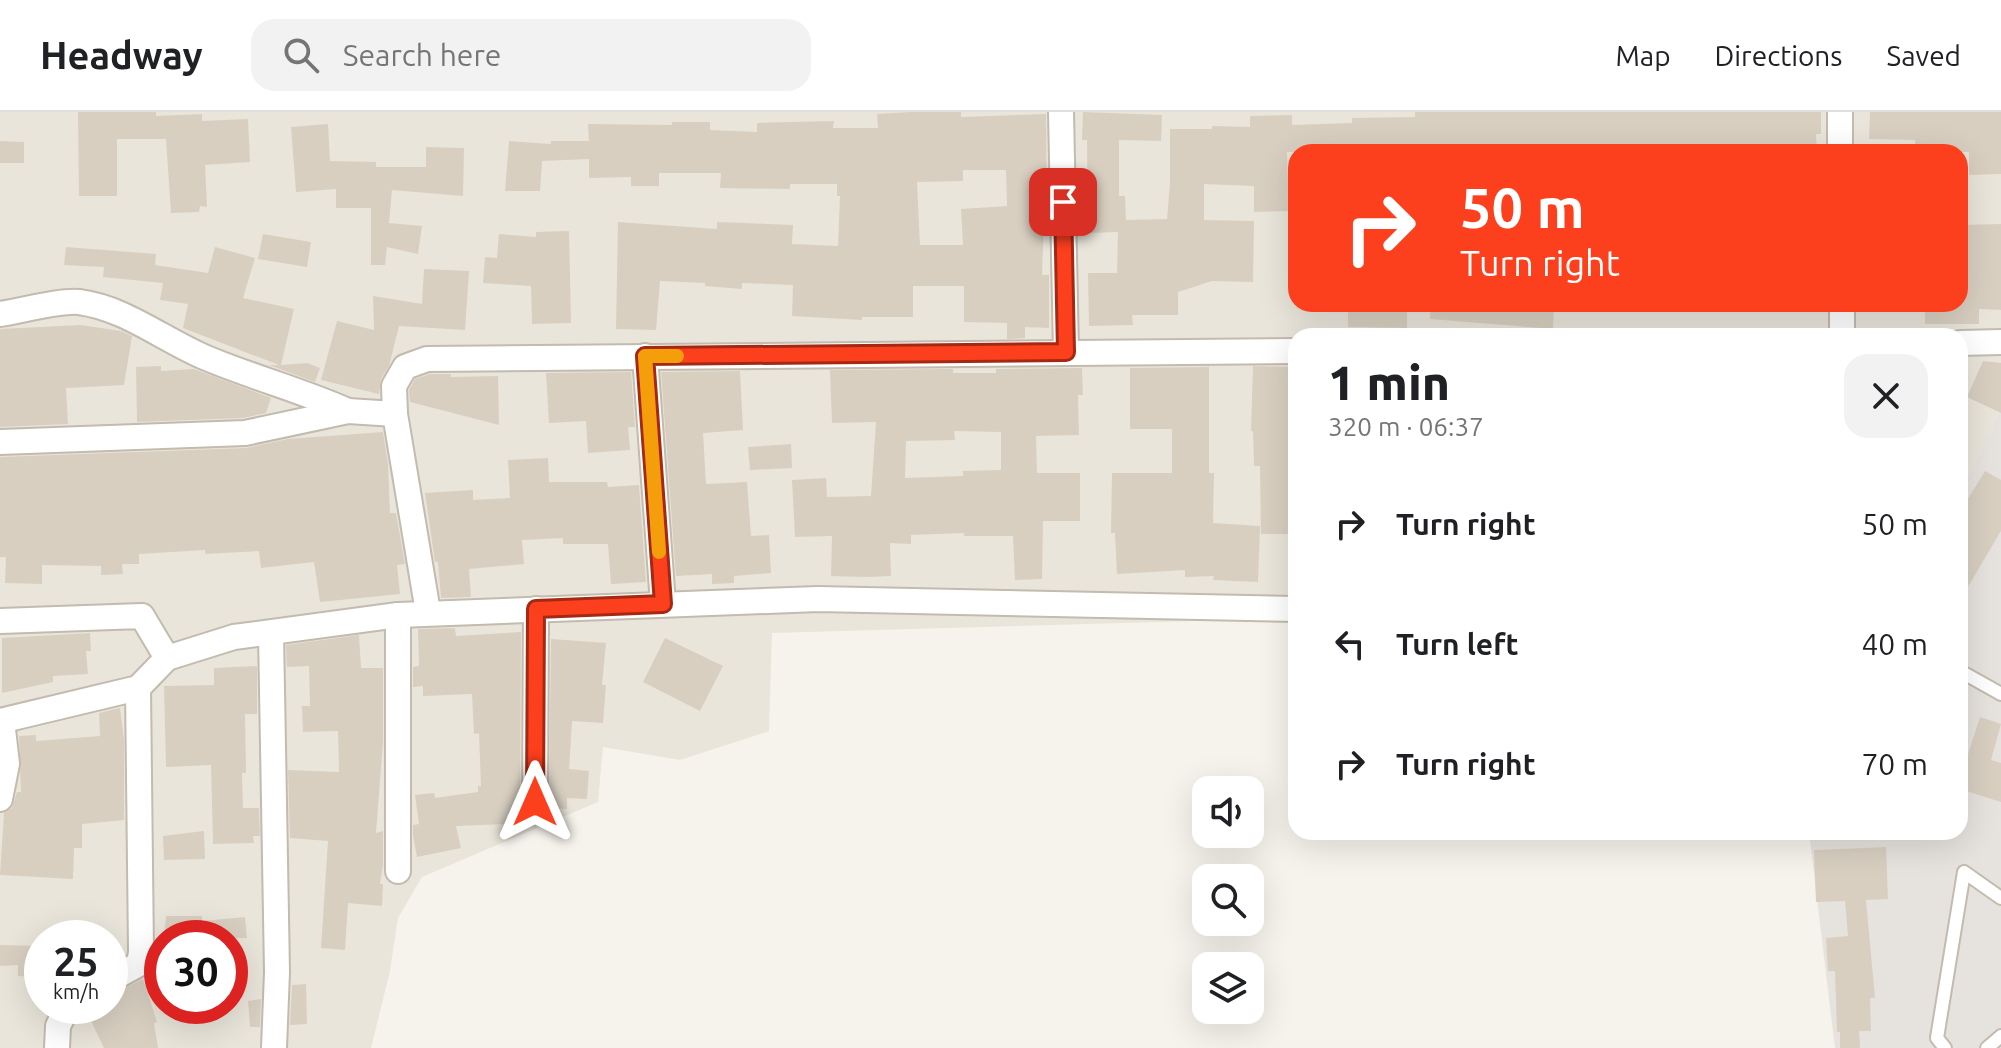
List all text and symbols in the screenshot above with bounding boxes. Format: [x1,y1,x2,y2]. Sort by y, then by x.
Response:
search box [251,19,811,91]
icon: search [279,33,323,77]
text: Headway [40,34,203,76]
text: Search here [343,38,501,72]
text: Map [1615,40,1671,71]
text: Directions [1715,40,1842,71]
text: Saved [1886,40,1961,71]
pin [1029,168,1097,236]
icon: right [1328,176,1432,280]
text: 50 m [1460,176,1585,239]
icon: arrive [1041,180,1085,224]
text: Turn right [1460,242,1620,283]
button: close [1844,354,1928,438]
text: 1 min [1328,355,1450,409]
text: 320 m · 06:37 [1328,412,1484,441]
icon: right [1328,502,1372,546]
text: Turn right [1396,507,1536,541]
text: 50 m [1861,507,1928,541]
icon: left [1328,622,1372,666]
text: Turn left [1396,627,1518,661]
text: 40 m [1861,627,1928,661]
icon: right [1328,742,1372,786]
text: Turn right [1396,747,1536,781]
text: 70 m [1861,747,1928,781]
position arrow [493,760,577,844]
map controls [1192,776,1264,1024]
button: sound [1192,776,1264,848]
button: search [1192,864,1264,936]
speed limit sign: 30 [144,920,248,1024]
text: 25 [53,939,99,984]
button: layers [1192,952,1264,1024]
text: km/h [53,980,99,1003]

